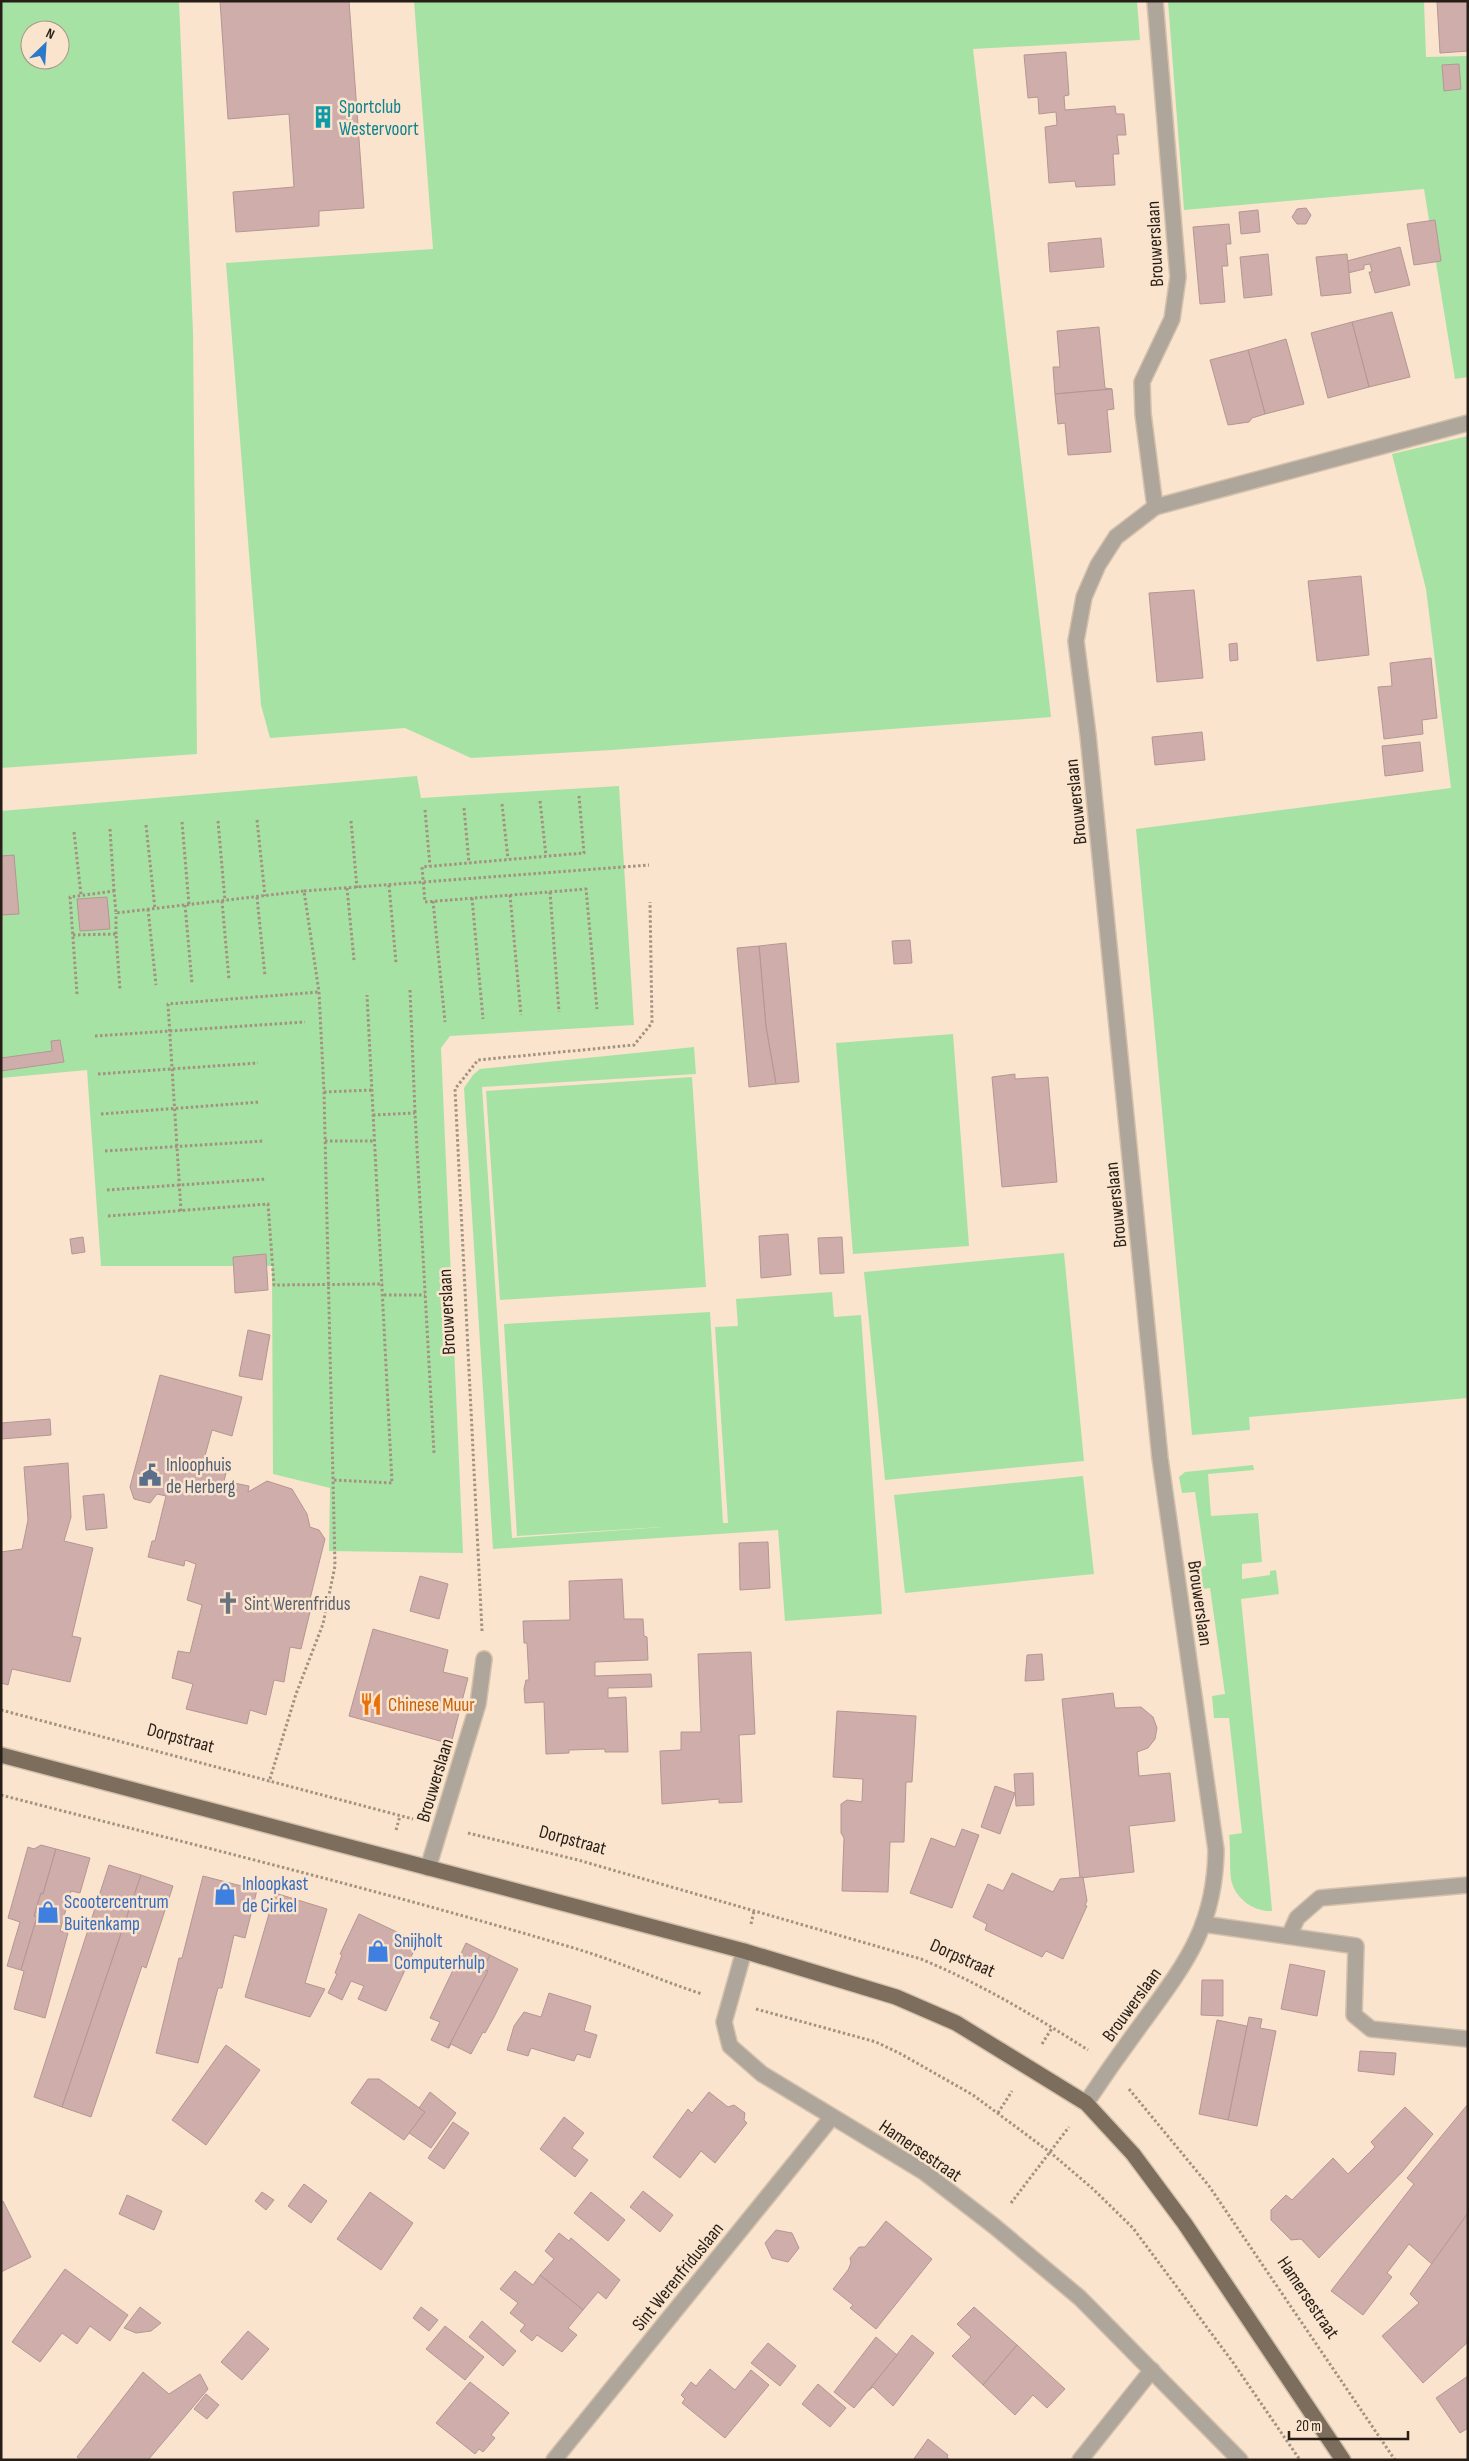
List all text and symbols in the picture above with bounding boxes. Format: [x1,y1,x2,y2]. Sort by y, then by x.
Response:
north arrow [20,20,70,70]
text: N [43,24,57,43]
place label: Sportclub Westervoort [339,96,419,141]
building icon: Sportclub Westervoort [310,104,336,130]
street label: Brouwerslaan [1142,200,1169,287]
street label: Brouwerslaan [1061,758,1092,846]
street label: Brouwerslaan [1101,1161,1132,1249]
street label: Brouwerslaan [434,1268,461,1355]
place label: Inloophuis de Herberg [166,1454,236,1499]
public building icon: Inloophuis de Herberg [137,1462,163,1488]
street label: Brouwerslaan [1182,1559,1217,1647]
church icon: Sint Werenfridus [215,1590,241,1616]
place label: Sint Werenfridus [244,1593,351,1616]
restaurant icon: Chinese Muur [358,1691,384,1717]
place label: Chinese Muur [388,1694,475,1717]
street label: Dorpstraat [144,1718,217,1759]
street label: Brouwerslaan [412,1736,459,1825]
street label: Dorpstraat [536,1820,609,1861]
place label: Inloopkast de Cirkel [242,1873,309,1918]
shop icon: Inloopkast de Cirkel [212,1881,238,1907]
place label: Scootercentrum Buitenkamp [64,1891,169,1936]
shop icon: Scootercentrum Buitenkamp [35,1899,61,1925]
place label: Snijholt Computerhulp [394,1930,485,1975]
street label: Dorpstraat [926,1934,999,1983]
shop icon: Snijholt Computerhulp [365,1938,391,1964]
street label: Brouwerslaan [1098,1963,1167,2046]
street label: Hamersestraat [875,2115,966,2187]
street label: Sint Werenfriduslaan [627,2218,729,2336]
street label: Hamersestraat [1272,2252,1344,2344]
scale bar [1289,2408,1408,2440]
text: 20 m [1296,2417,1321,2436]

